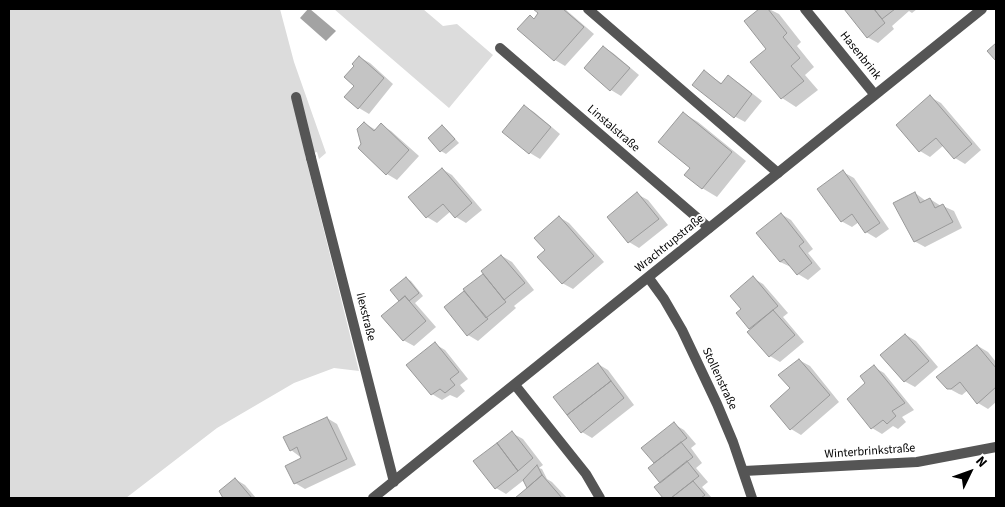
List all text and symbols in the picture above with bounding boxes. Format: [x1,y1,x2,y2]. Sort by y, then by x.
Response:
street label: Hasenbrink [836,29,884,83]
street label: Linstalstraße [584,102,642,156]
street label: Wrachtrupstraße [633,212,707,276]
street label: Ilexstraße [352,291,378,343]
street label: Stollenstraße [698,346,740,412]
street label: Winterbrinkstraße [824,442,916,462]
north arrow [945,447,995,497]
text: N [971,452,992,472]

